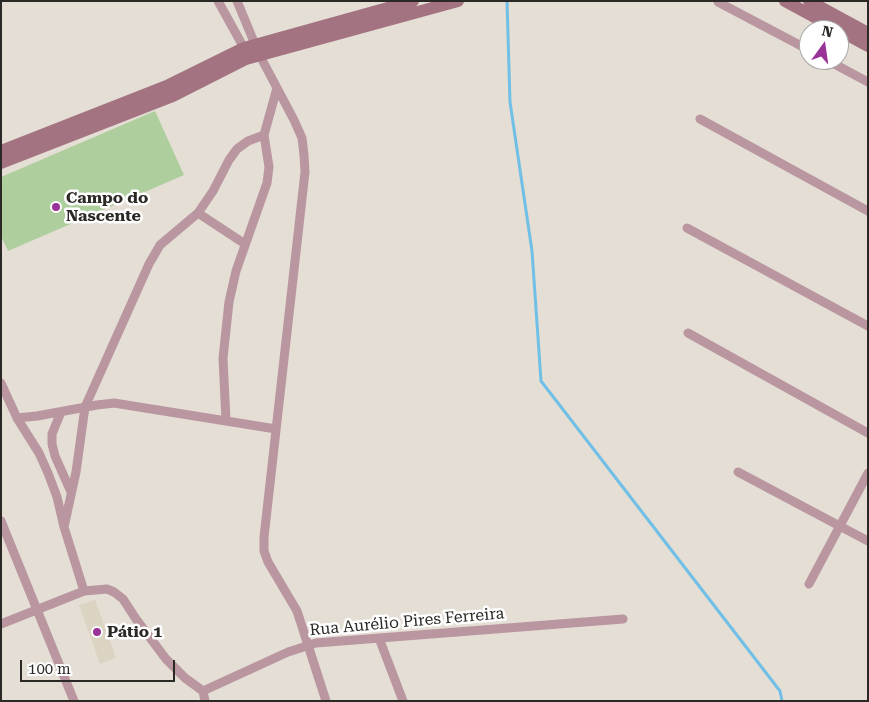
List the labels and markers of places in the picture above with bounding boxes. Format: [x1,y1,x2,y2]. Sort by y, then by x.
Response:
place label: Campo do Nascente [66,188,148,226]
marker: Campo do Nascente [50,201,62,213]
place label: Pátio 1 [107,622,162,642]
marker: Pátio 1 [91,626,103,638]

